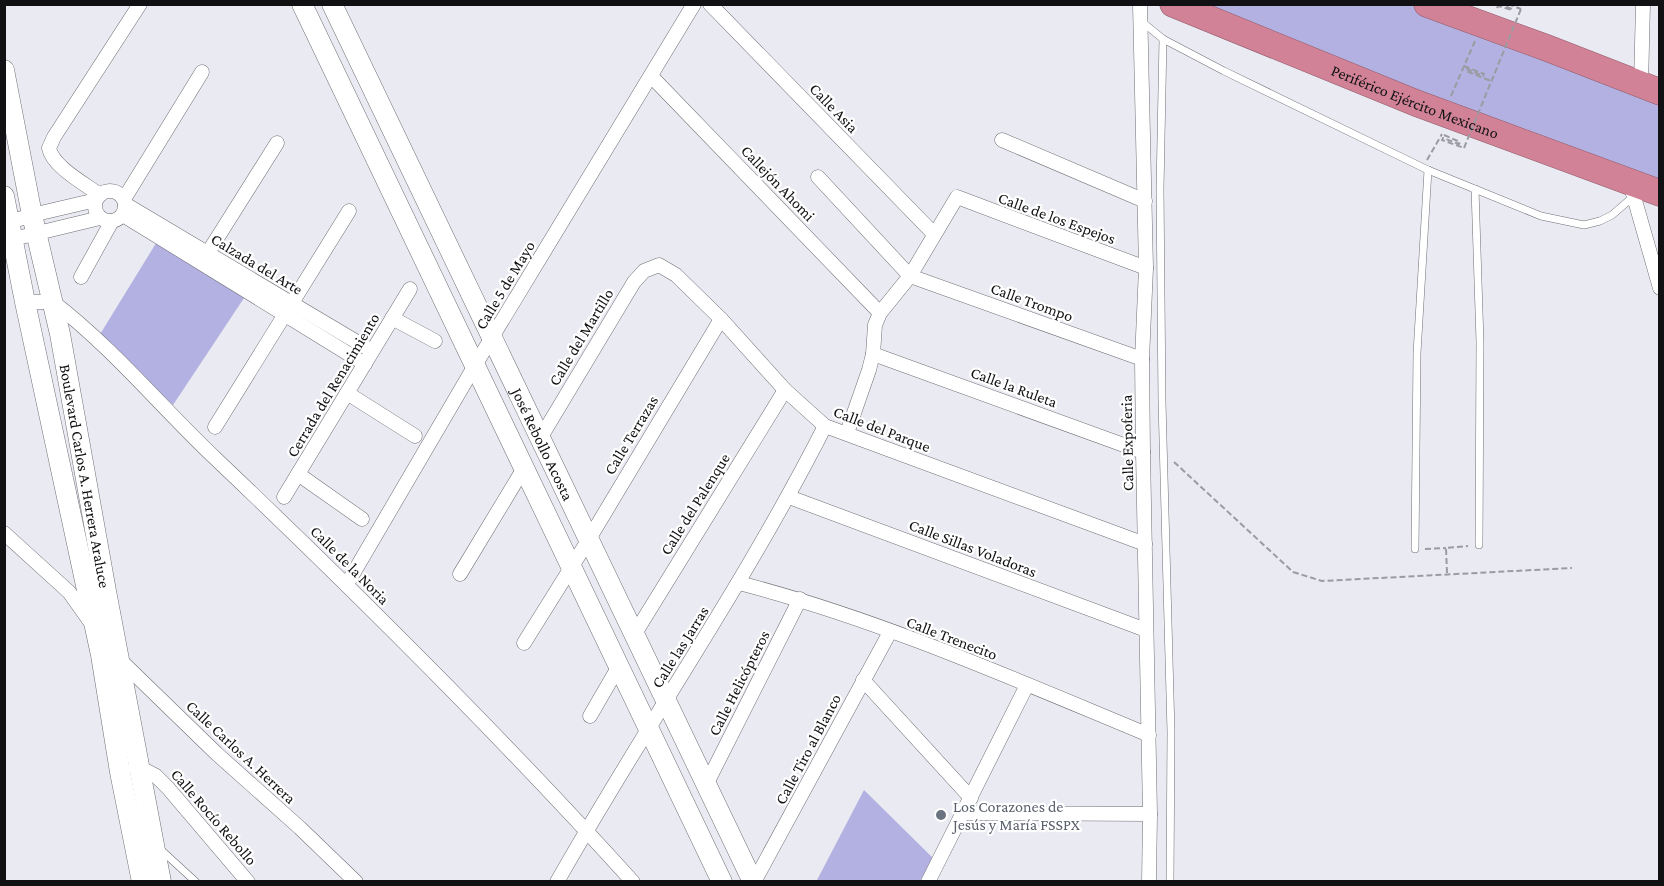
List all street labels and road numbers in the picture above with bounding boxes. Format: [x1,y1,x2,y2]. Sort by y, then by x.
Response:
street label: Periférico Ejército Mexicano [1329,61,1501,141]
street label: Calle Asia [806,80,862,137]
street label: Callejón Ahomi [737,142,818,225]
street label: Calle de los Espejos [996,189,1118,248]
street label: Calzada del Arte [208,230,306,298]
street label: Calle 5 de Mayo [472,238,539,333]
street label: Calle Trompo [988,279,1076,326]
street label: Calle del Martillo [545,285,617,389]
street label: Cerrada del Renacimiento [283,310,383,460]
street label: Boulevard Carlos A. Herrera Araluce [57,363,114,589]
street label: Calle la Ruleta [968,363,1060,411]
street label: José Rebollo Acosta [507,383,577,504]
street label: Calle Terrazas [601,392,661,478]
street label: Calle Expoferia [1118,394,1137,491]
street label: Calle del Parque [831,403,933,456]
street label: Calle del Palenque [657,450,734,558]
street label: Calle Sillas Voladoras [907,516,1039,580]
street label: Calle de la Noria [307,522,393,608]
street label: Calle las Jarras [648,603,713,691]
street label: Calle Trenecito [904,613,1000,663]
street label: Calle Helicópteros [705,628,774,739]
street label: Calle Tiro al Blanco [772,691,844,807]
street label: Calle Carlos A. Herrera [183,697,300,807]
street label: Calle Rocío Rebollo [168,765,260,869]

